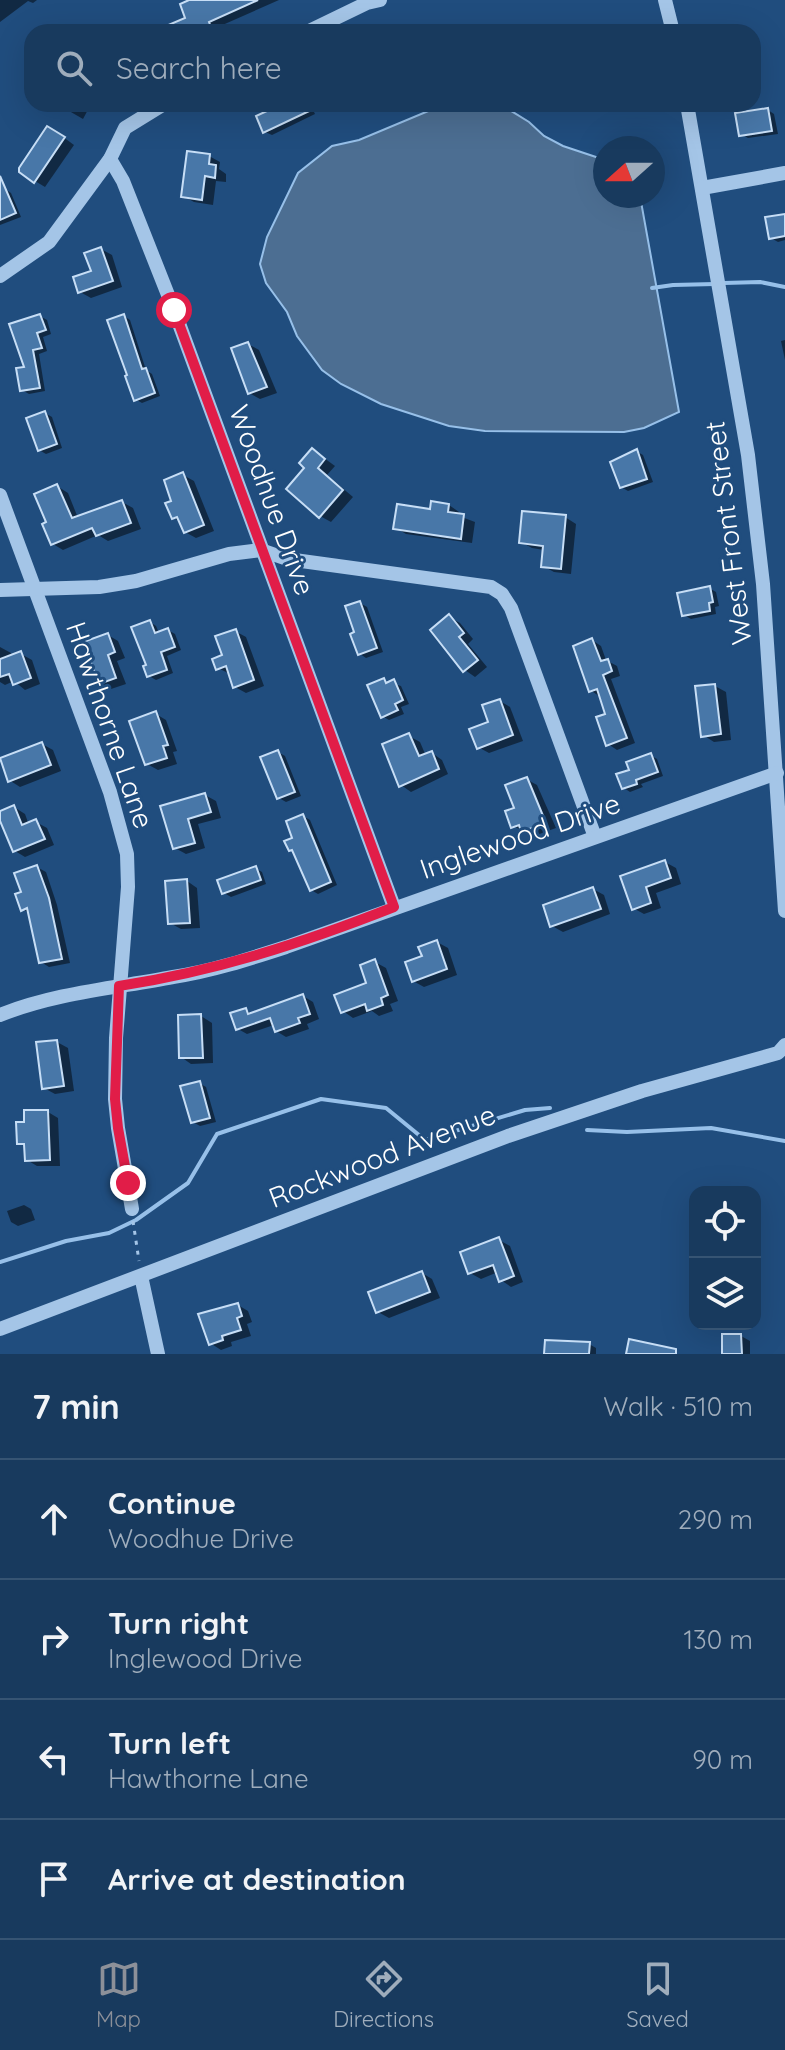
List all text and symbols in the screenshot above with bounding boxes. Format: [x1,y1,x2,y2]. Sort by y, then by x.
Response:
search box [24,24,761,112]
icon: search [52,46,96,90]
text: Search here [116,49,282,87]
north arrow [593,136,665,208]
route start [156,292,192,328]
street label: Woodhue Drive [222,400,323,600]
street label: West Front Street [696,419,759,647]
street label: Hawthorne Lane [59,617,162,833]
street label: Inglewood Drive [415,785,625,886]
street label: Rockwood Avenue [263,1096,500,1215]
route end [110,1165,146,1201]
map controls [689,1186,761,1330]
button: locate [689,1186,761,1258]
button: layers [689,1258,761,1330]
text: 7 min [32,1385,120,1428]
text: Walk · 510 m [603,1390,753,1423]
text: Continue [108,1484,236,1522]
icon: ahead [32,1497,76,1541]
text: 290 m [678,1503,753,1536]
text: Woodhue Drive [108,1522,294,1555]
text: Turn right [108,1604,249,1642]
icon: right [32,1617,76,1661]
text: 130 m [683,1623,753,1656]
text: Inglewood Drive [108,1642,303,1675]
text: Turn left [108,1724,231,1762]
icon: left [32,1737,76,1781]
text: 90 m [692,1743,753,1776]
text: Hawthorne Lane [108,1762,309,1795]
icon: arrive [32,1857,76,1901]
text: Arrive at destination [108,1860,406,1898]
tab: Map [96,1957,141,2033]
tab: Directions [333,1957,434,2033]
tab: Saved [626,1957,689,2033]

